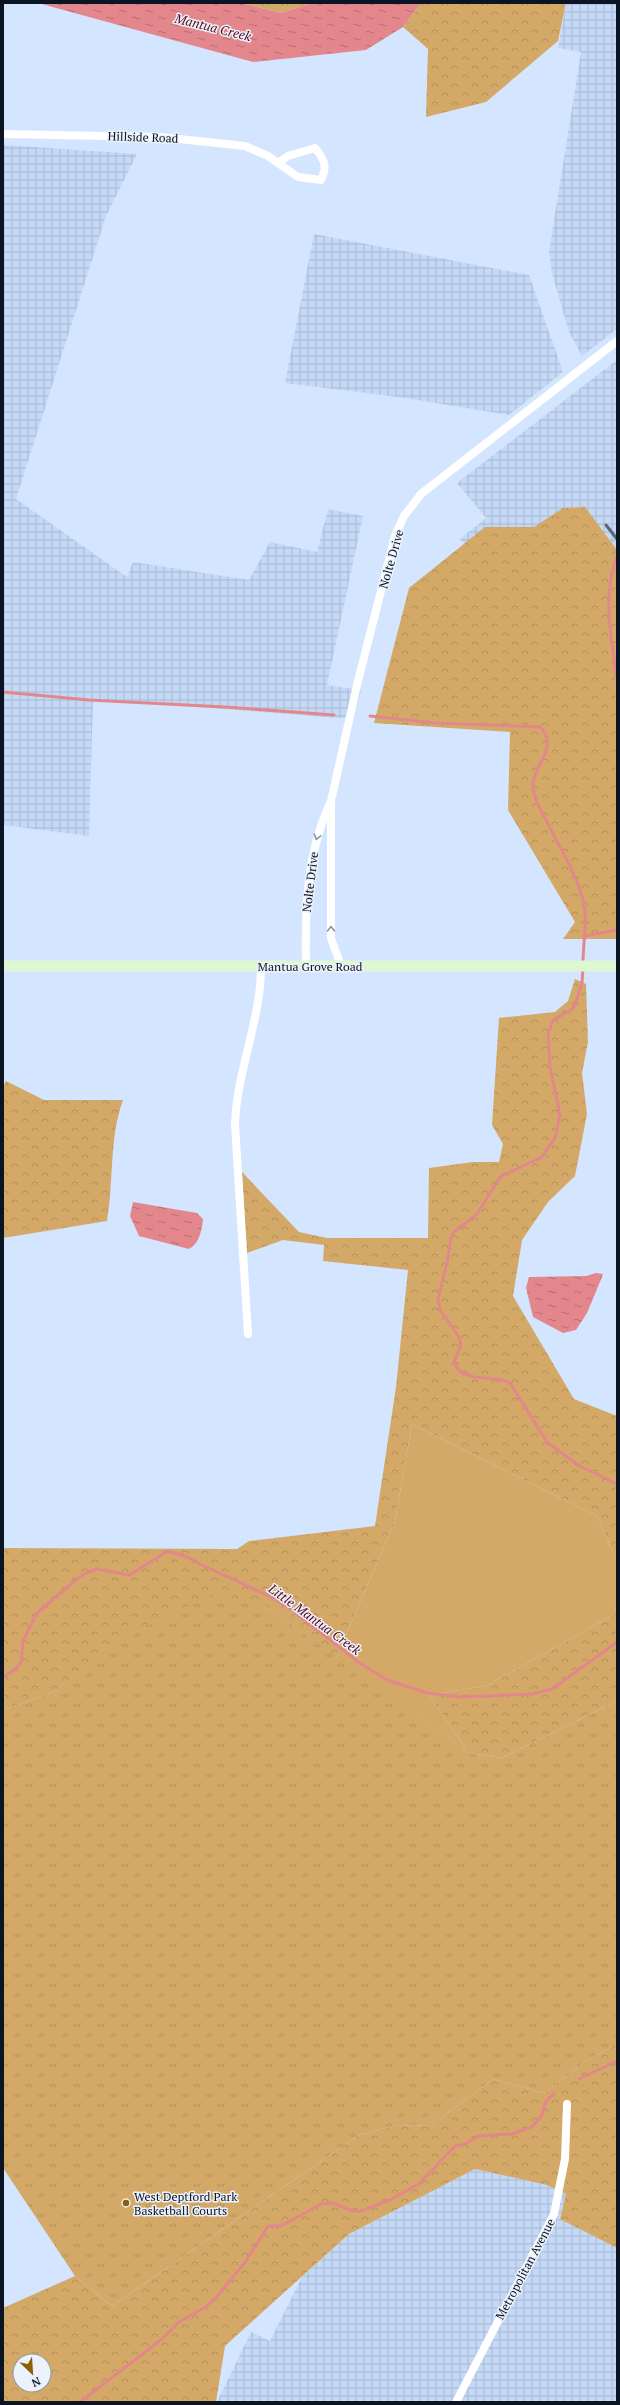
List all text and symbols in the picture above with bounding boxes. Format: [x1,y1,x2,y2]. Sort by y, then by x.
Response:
water label: Mantua Creek [172,9,254,45]
street label: Hillside Road [107,128,179,146]
street label: Nolte Drive [375,528,407,590]
one-way arrow [313,833,322,840]
street label: Nolte Drive [299,851,321,913]
one-way arrow [326,926,335,932]
street label: Mantua Grove Road [258,959,363,974]
water label: Little Mantua Creek [264,1579,365,1659]
place label: West Deptford Park Basketball Courts [134,2189,238,2218]
marker: West Deptford Park Basketball Courts [121,2198,131,2208]
street label: Metropolitan Avenue [492,2216,558,2322]
north arrow [12,2353,52,2393]
text: N [29,2374,43,2390]

